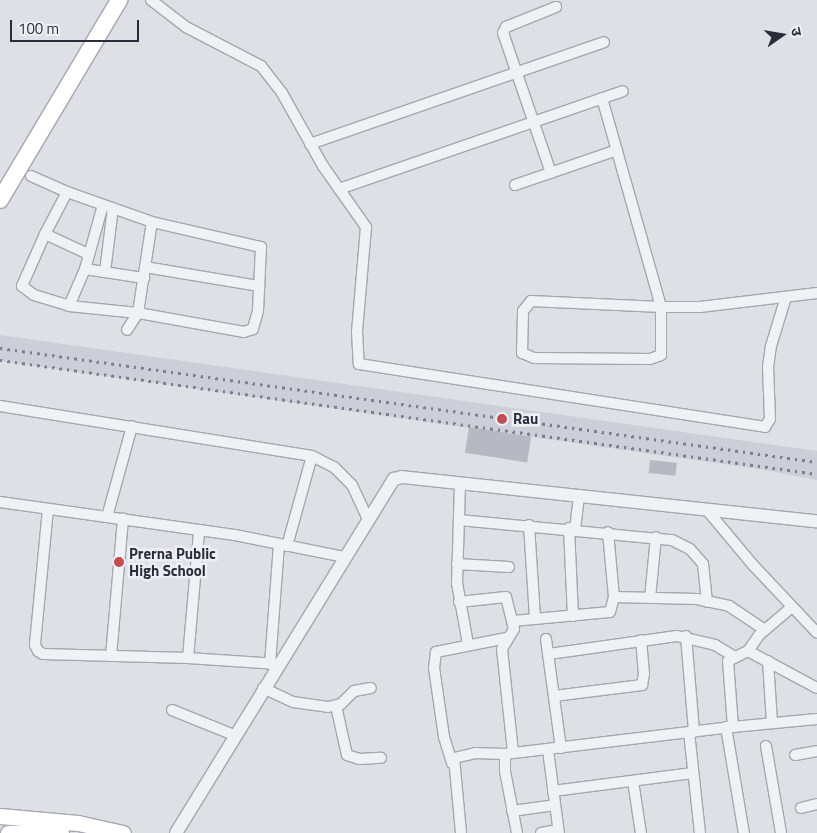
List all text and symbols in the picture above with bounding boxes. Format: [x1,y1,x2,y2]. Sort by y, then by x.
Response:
scale bar [12,10,141,42]
north arrow [757,10,807,60]
text: 100 m [18,17,59,40]
text: उ [786,25,808,38]
place label: Rau [513,410,538,428]
marker: Rau [495,412,509,426]
place label: Prerna Public High School [129,544,216,579]
marker: Prerna Public High School [113,556,125,568]

